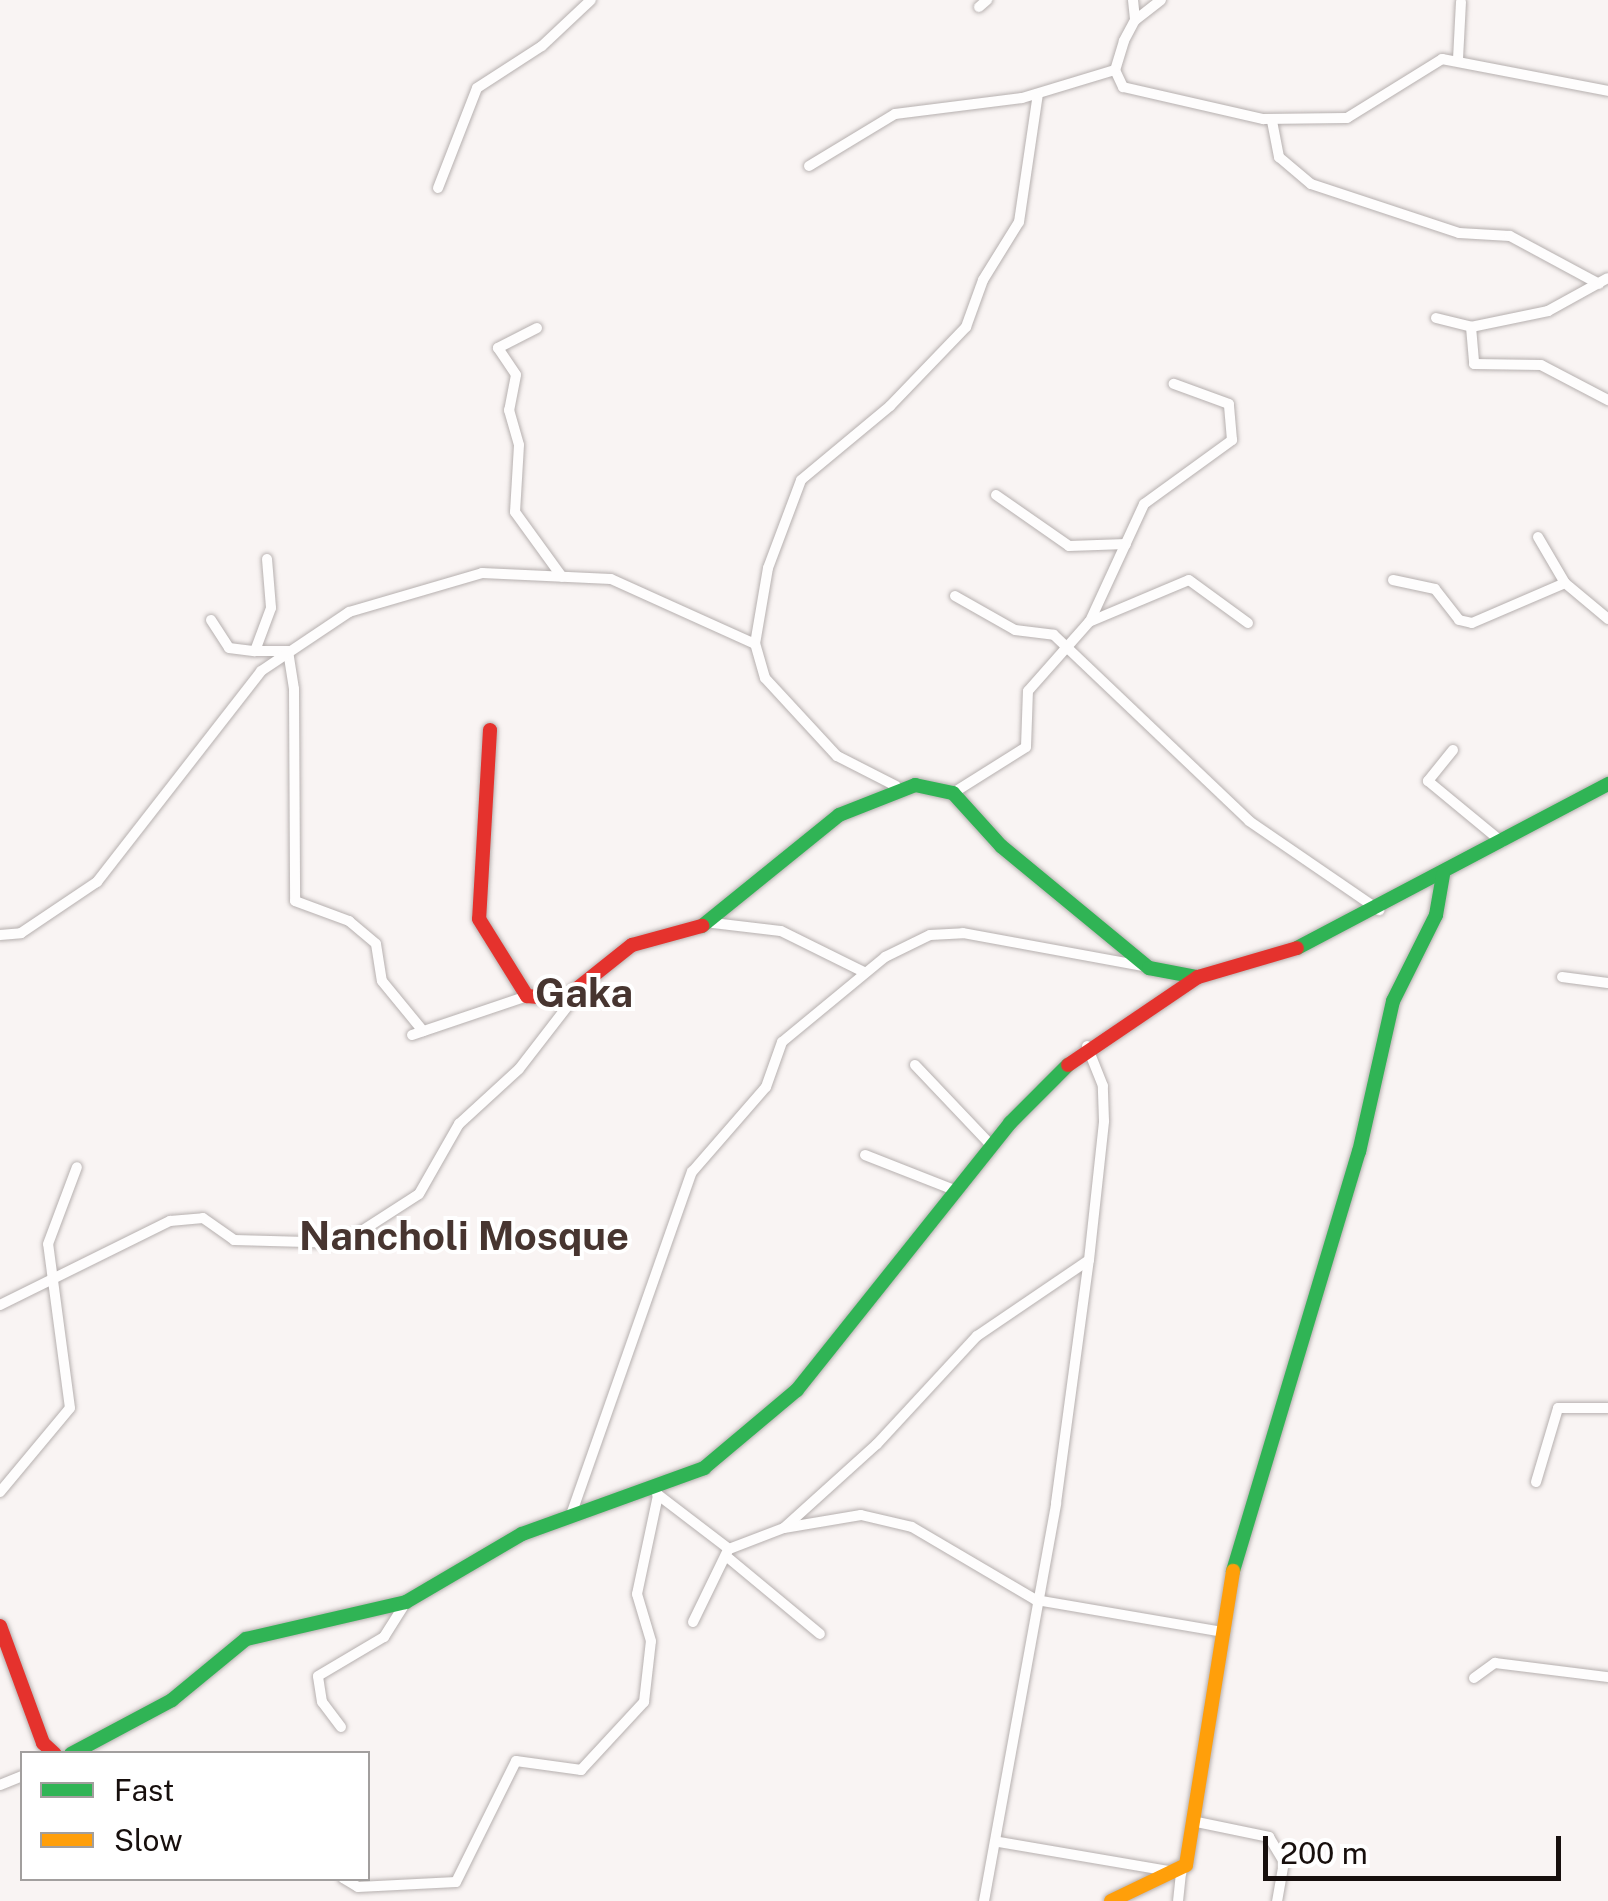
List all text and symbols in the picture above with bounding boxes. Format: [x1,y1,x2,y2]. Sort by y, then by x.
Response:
district label: Gaka [535,969,633,1017]
district label: Nancholi Mosque [299,1212,629,1260]
legend [20,1751,370,1881]
text: Fast [114,1772,174,1808]
scale bar [1268,1816,1566,1878]
text: Slow [114,1822,183,1858]
text: 200 m [1280,1835,1368,1871]

